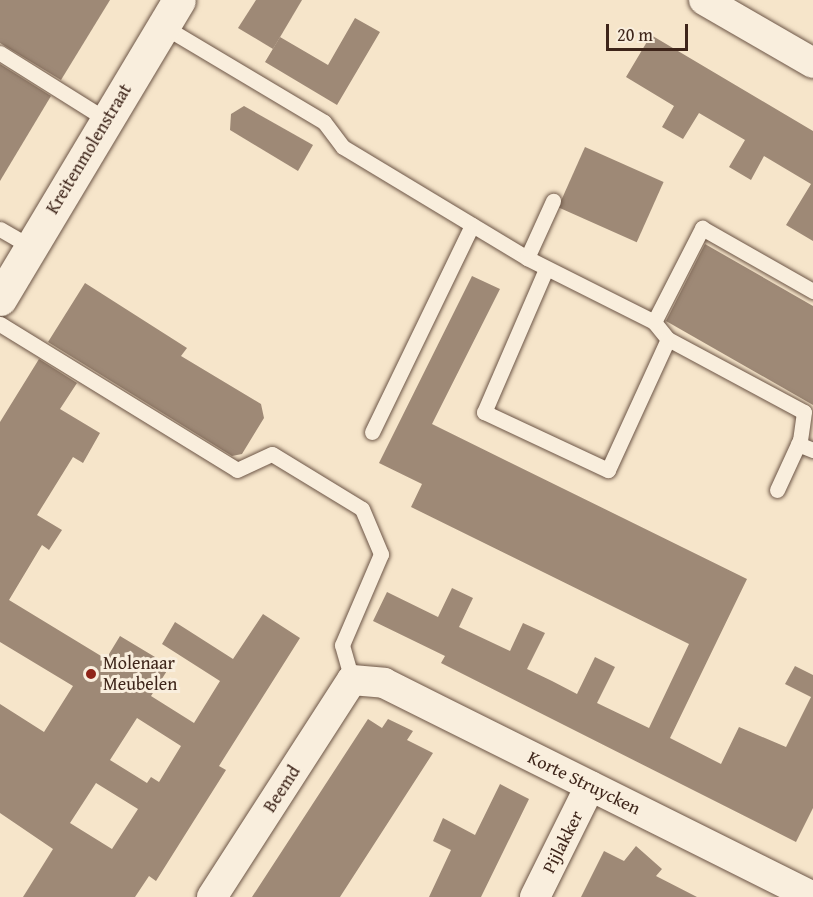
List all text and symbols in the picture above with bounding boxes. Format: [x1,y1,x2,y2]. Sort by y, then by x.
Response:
scale bar [609,12,692,50]
text: 20 m [617,21,653,48]
street label: Kreitenmolenstraat [42,80,136,218]
place label: Molenaar Meubelen [103,653,177,696]
marker: Molenaar Meubelen [84,667,98,681]
street label: Korte Struycken [524,746,644,820]
street label: Beemd [259,762,305,816]
street label: Pijlakker [538,807,588,877]

